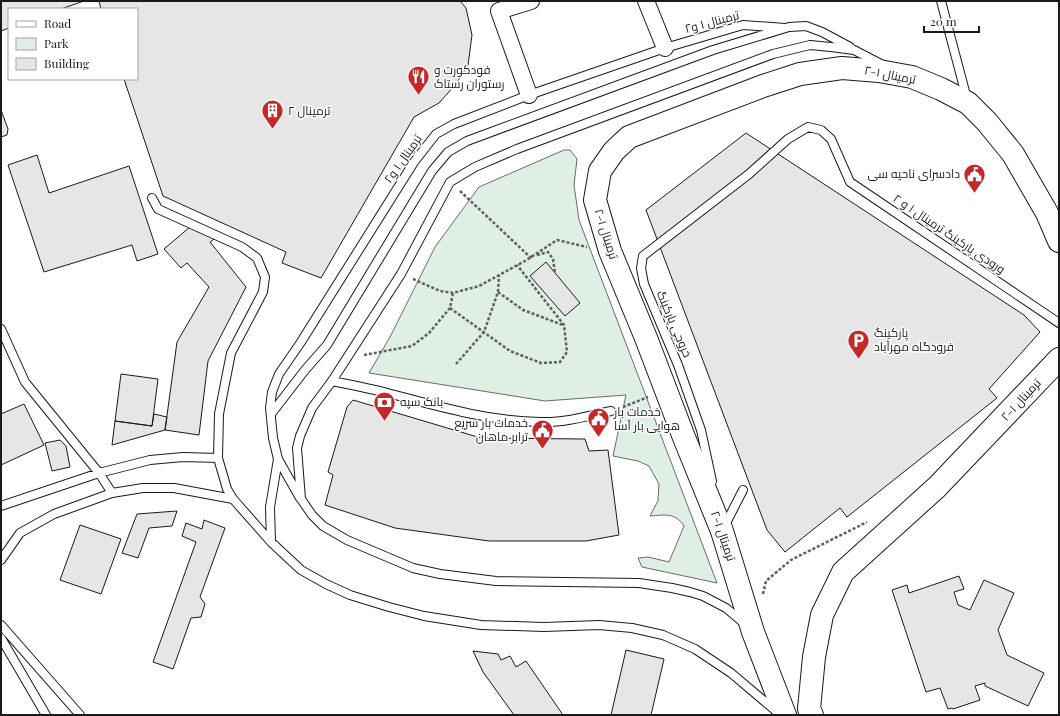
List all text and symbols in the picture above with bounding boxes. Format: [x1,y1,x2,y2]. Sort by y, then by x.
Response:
street label: ترمینال ۱ و۲ [683,6,741,36]
legend [8,8,138,80]
scale bar [924,8,979,34]
text: 20 m [930,13,957,29]
text: Road [44,15,71,31]
text: Park [44,35,69,51]
text: Building [44,55,90,71]
place label: فودکورت و رستوران رستاک [434,61,504,91]
street label: ترمینال ۱-۲ [863,61,918,87]
restaurant icon: فودکورت و رستوران رستاک [406,64,432,97]
building icon: ترمینال ۲ [260,98,286,131]
place label: ترمینال ۲ [288,102,331,118]
street label: ترمینال ۱ و۲ [380,130,425,186]
public building icon: دادسرای ناحیه سی [962,161,988,194]
place label: دادسرای ناحیه سی [868,165,960,181]
street label: ورودی پارکینگ ترمینال ۱ و ۲ [889,190,1009,278]
street label: ترمینال ۱-۲ [591,206,623,262]
street label: خروجی پارکینگ [652,288,696,360]
place label: پارکینگ فرودگاه مهرآباد [874,324,954,354]
parking icon: پارکینگ فرودگاه مهرآباد [846,327,872,360]
street label: ترمینال ۱-۲ [997,374,1044,424]
bank icon: بانک سپه [371,389,397,422]
place label: بانک سپه [400,393,443,410]
place label: خدمات بار هوایی بار آسا [613,403,680,433]
public building icon: خدمات بار هوایی بار آسا [586,406,612,439]
place label: خدمات بار سریع ترابر ماهان [454,414,529,444]
public building icon: خدمات بار سریع ترابر ماهان [530,417,556,450]
street label: ترمینال ۱-۲ [708,508,740,564]

